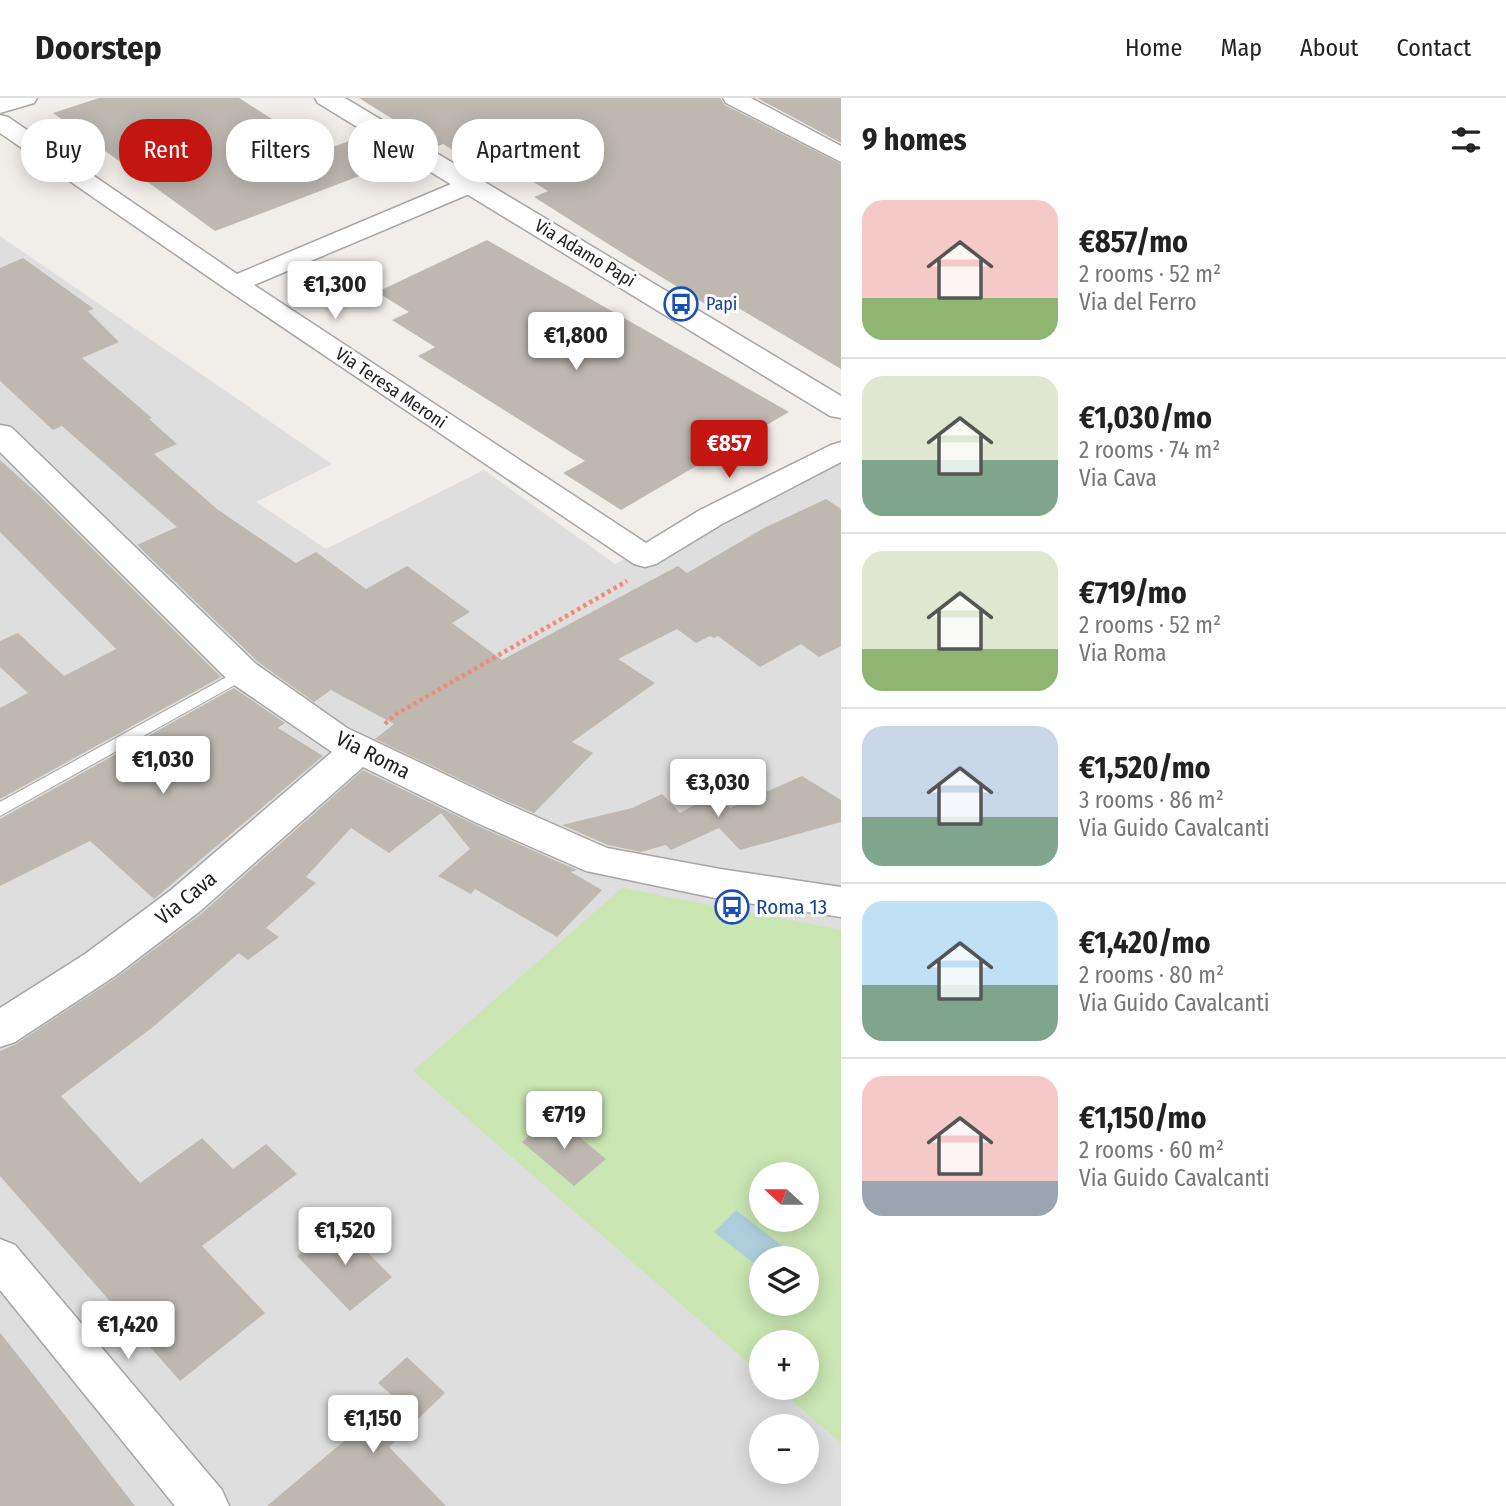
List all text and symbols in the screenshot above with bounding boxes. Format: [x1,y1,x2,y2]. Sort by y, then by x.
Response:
text: Doorstep [35,28,162,68]
text: Home [1125,34,1182,62]
text: Map [1220,34,1262,62]
text: About [1300,34,1358,62]
text: Contact [1396,34,1471,62]
chip: Buy [21,119,105,182]
chip: Rent [119,119,212,182]
chip: Filters [226,119,334,182]
chip: New [348,119,438,182]
chip: Apartment [452,119,604,182]
icon: filters [1447,121,1485,159]
text: 9 homes [862,122,967,158]
street label: Via Adamo Papi [531,214,639,292]
text: €857/mo [1079,224,1188,260]
icon: home [918,228,1002,312]
text: 2 rooms · 52 m² [1079,260,1221,288]
pin: €1,300 [278,262,392,321]
text: €1,300 [304,270,366,298]
bus stop icon: Papi [662,285,700,323]
text: Via del Ferro [1079,288,1196,316]
place label: Papi [706,293,737,315]
pin: €1,800 [519,313,633,372]
text: €1,800 [544,321,608,349]
street label: Via Teresa Meroni [331,343,451,433]
text: €1,030/mo [1079,400,1212,436]
icon: home [918,404,1002,488]
pin: €857 [688,420,770,480]
text: €857 [707,429,751,457]
text: 2 rooms · 74 m² [1079,436,1220,464]
text: Via Cava [1079,464,1157,492]
text: €719/mo [1079,575,1187,611]
icon: home [918,579,1002,663]
text: 2 rooms · 52 m² [1079,611,1221,639]
text: Via Roma [1079,639,1166,667]
street label: Via Roma [332,725,414,785]
pin: €1,030 [106,736,220,796]
text: €1,030 [132,745,194,773]
text: €1,520/mo [1079,750,1211,786]
icon: home [918,754,1002,838]
pin: €3,030 [661,760,775,819]
text: €3,030 [686,768,750,796]
text: 3 rooms · 86 m² [1079,786,1224,814]
text: Via Guido Cavalcanti [1079,814,1270,842]
street label: Via Cava [150,866,222,930]
bus stop icon: Roma 13 [713,888,751,926]
place label: Roma 13 [756,894,827,920]
text: €1,420/mo [1079,925,1210,961]
icon: home [918,929,1002,1013]
text: 2 rooms · 80 m² [1079,961,1224,989]
text: Via Guido Cavalcanti [1079,989,1270,1017]
pin: €719 [523,1091,605,1151]
text: €719 [542,1100,586,1128]
text: €1,150/mo [1079,1100,1207,1136]
icon: home [918,1104,1002,1188]
text: 2 rooms · 60 m² [1079,1136,1224,1164]
north arrow [749,1162,819,1232]
map controls [749,1162,819,1484]
text: Via Guido Cavalcanti [1079,1164,1270,1192]
pin: €1,520 [288,1208,402,1267]
text: €1,520 [314,1216,376,1244]
button: layers [749,1246,819,1316]
pin: €1,420 [71,1302,185,1361]
text: €1,420 [98,1310,158,1338]
button: + [749,1330,819,1400]
pin: €1,150 [316,1396,430,1455]
text: €1,150 [344,1404,402,1432]
button: − [749,1414,819,1484]

